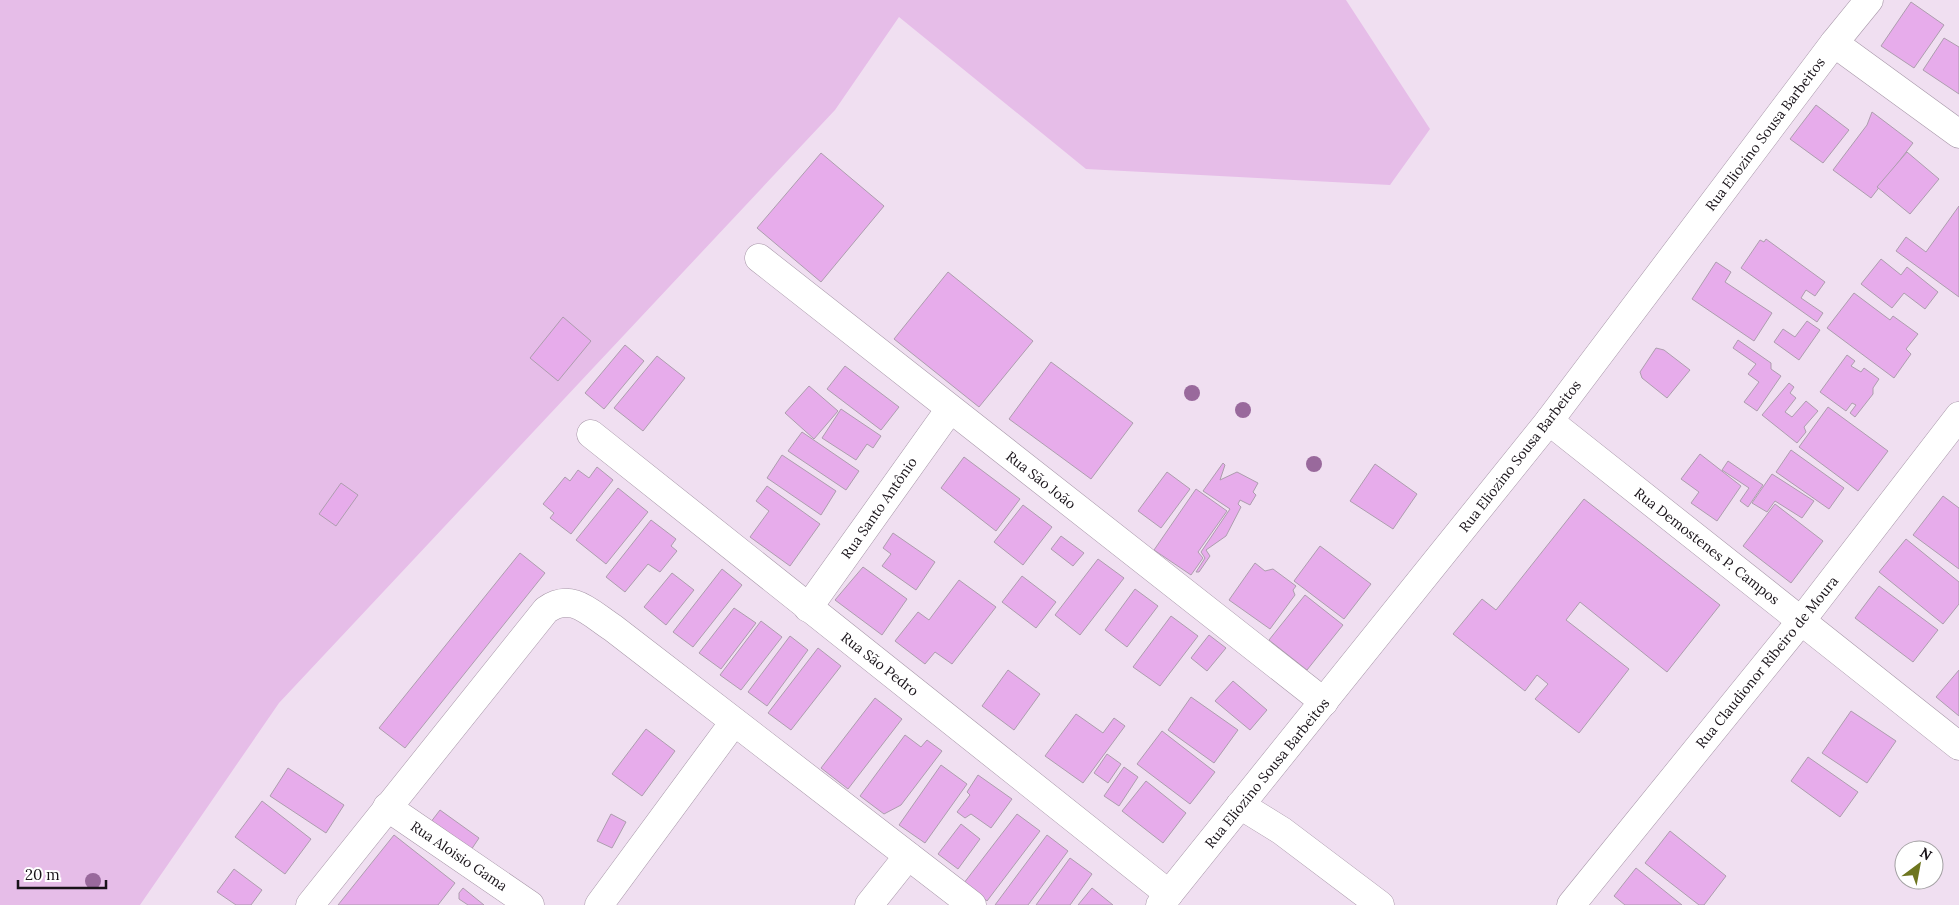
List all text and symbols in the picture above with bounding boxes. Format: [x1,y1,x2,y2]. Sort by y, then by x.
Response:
street label: Rua Eliozino Sousa Barbeitos [1701,54,1829,214]
street label: Rua Eliozino Sousa Barbeitos [1455,376,1585,536]
street label: Rua São João [1002,447,1080,513]
street label: Rua Santo Antônio [837,454,921,562]
street label: Rua Demostenes P. Campos [1631,484,1783,608]
street label: Rua Claudionor Ribeiro de Moura [1692,572,1842,752]
street label: Rua São Pedro [838,628,922,700]
street label: Rua Eliozino Sousa Barbeitos [1201,694,1333,852]
street label: Rua Aloisio Gama [407,817,511,895]
north arrow [1894,840,1944,890]
text: N [1917,843,1935,865]
scale bar [18,858,105,890]
text: 20 m [25,865,60,884]

